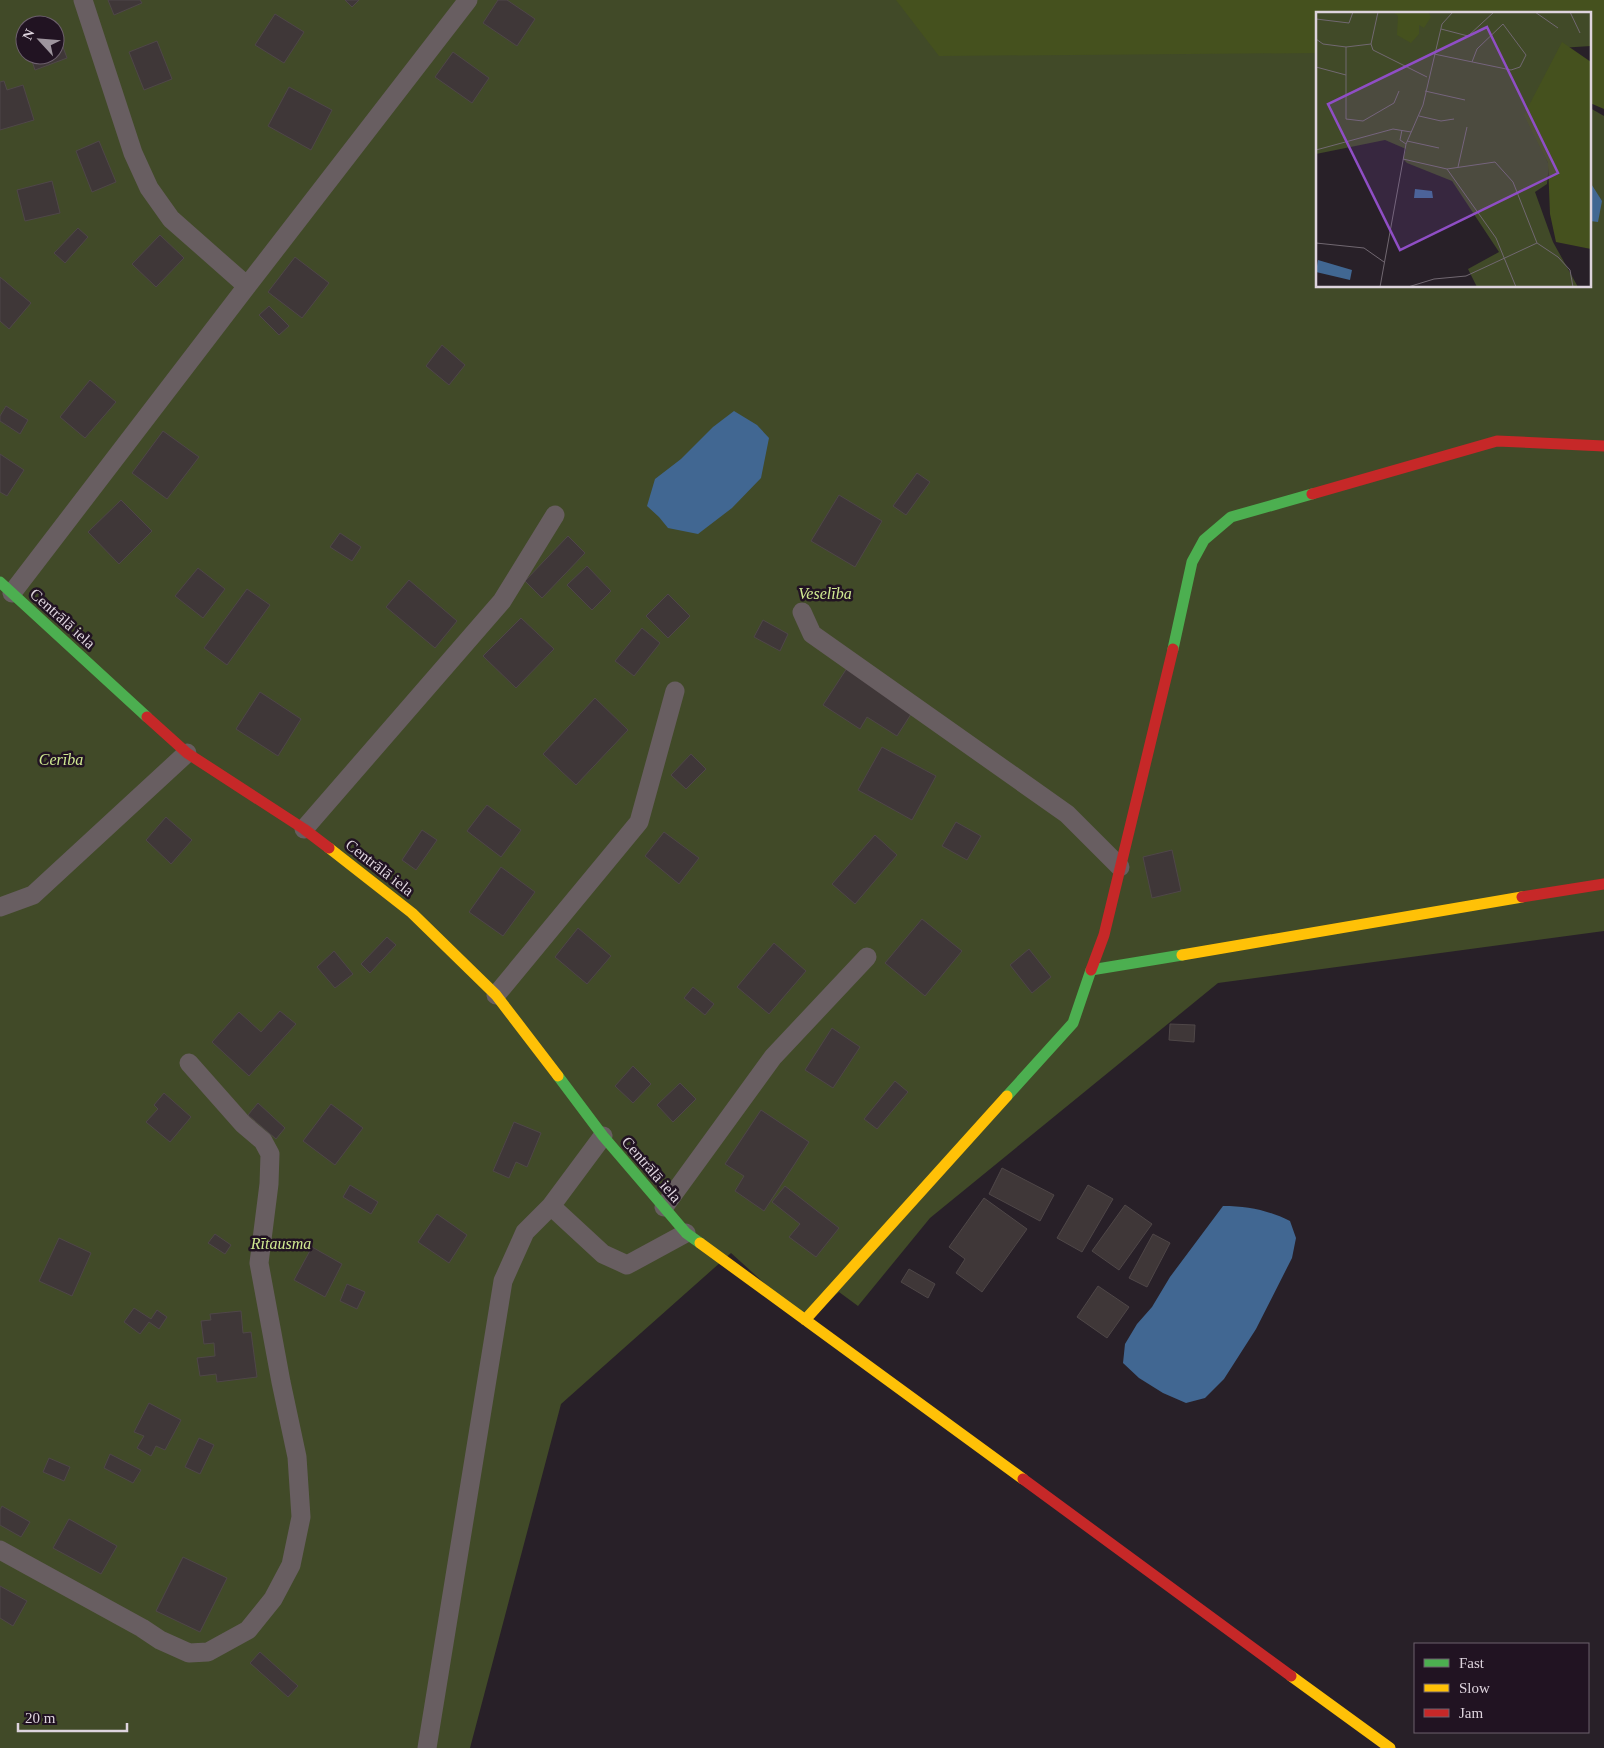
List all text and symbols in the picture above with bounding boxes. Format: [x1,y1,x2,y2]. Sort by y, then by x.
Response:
inset map [1316,12,1592,288]
north arrow [15,15,65,65]
text: N [20,27,38,42]
street label: Centrālā iela [27,585,99,652]
park label: Veselība [798,585,852,602]
park label: Cerība [39,751,83,768]
street label: Centrālā iela [342,836,417,899]
street label: Centrālā iela [619,1133,685,1206]
park label: Rītausma [250,1235,311,1252]
legend [1414,1643,1589,1733]
text: Fast [1459,1655,1485,1671]
text: Slow [1459,1680,1490,1696]
scale bar [18,1700,126,1732]
text: Jam [1459,1705,1483,1721]
text: 20 m [25,1710,56,1726]

